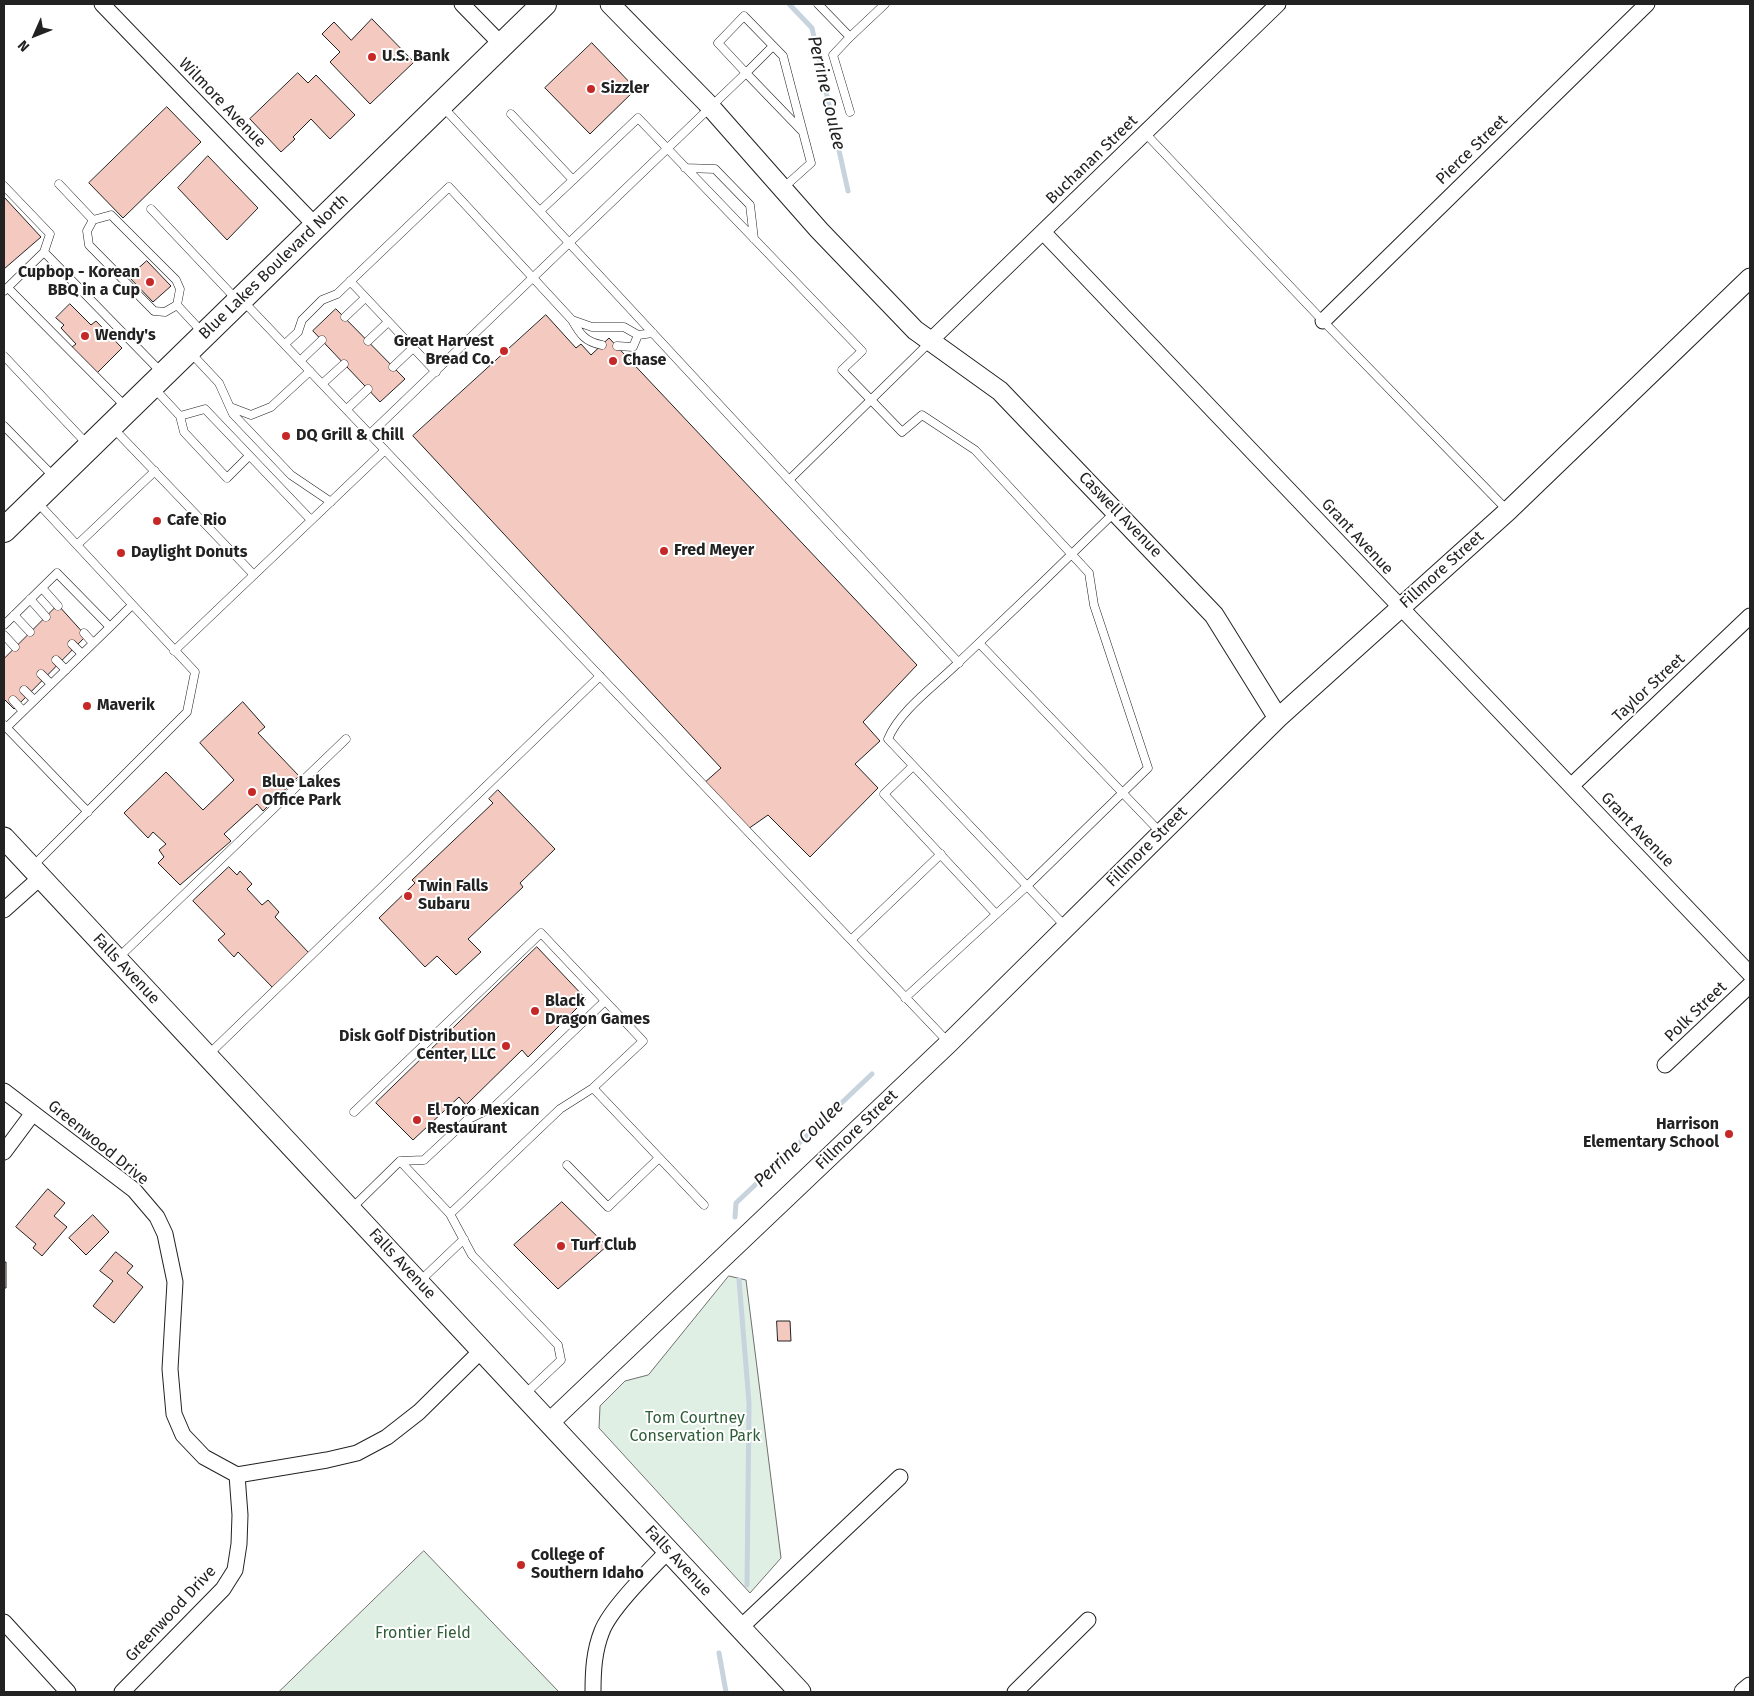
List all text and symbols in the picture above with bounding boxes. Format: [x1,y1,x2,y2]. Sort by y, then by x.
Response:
north arrow [10,10,60,60]
water label: Perrine Coulee [802,34,850,152]
text: N [15,37,33,55]
place label: U.S. Bank [382,47,450,67]
marker: U.S. Bank [366,51,378,63]
street label: Wilmore Avenue [174,54,270,152]
place label: Sizzler [601,79,649,99]
marker: Sizzler [585,83,597,95]
street label: Buchanan Street [1042,111,1142,209]
street label: Pierce Street [1432,111,1512,189]
street label: Blue Lakes Boulevard North [195,190,353,344]
place label: Cupbop - Korean BBQ in a Cup [18,263,140,301]
marker: Cupbop - Korean BBQ in a Cup [144,276,156,288]
place label: Wendy's [95,326,156,346]
marker: Wendy's [79,330,91,342]
place label: Great Harvest Bread Co. [394,332,494,370]
marker: Great Harvest Bread Co. [498,345,510,357]
place label: Chase [623,351,666,371]
marker: Chase [607,355,619,367]
place label: DQ Grill & Chill [296,426,404,446]
marker: DQ Grill & Chill [280,430,292,442]
street label: Caswell Avenue [1074,468,1166,562]
street label: Grant Avenue [1317,495,1397,579]
place label: Cafe Rio [167,511,227,531]
marker: Cafe Rio [151,515,163,527]
street label: Fillmore Street [1396,527,1488,613]
place label: Fred Meyer [674,541,754,561]
place label: Daylight Donuts [131,543,247,563]
marker: Fred Meyer [658,545,670,557]
marker: Daylight Donuts [115,547,127,559]
street label: Taylor Street [1609,650,1689,726]
place label: Maverik [97,696,155,716]
marker: Maverik [81,700,93,712]
place label: Blue Lakes Office Park [262,773,341,811]
marker: Blue Lakes Office Park [246,786,258,798]
street label: Grant Avenue [1596,788,1678,872]
street label: Fillmore Street [1103,803,1191,891]
place label: Twin Falls Subaru [418,877,488,915]
marker: Twin Falls Subaru [402,890,414,902]
street label: Falls Avenue [88,930,164,1008]
street label: Polk Street [1661,978,1731,1046]
place label: Black Dragon Games [545,992,650,1030]
marker: Black Dragon Games [529,1005,541,1017]
place label: Disk Golf Distribution Center, LLC [339,1027,496,1065]
marker: Disk Golf Distribution Center, LLC [500,1040,512,1052]
street label: Fillmore Street [812,1086,902,1174]
street label: Greenwood Drive [44,1096,152,1190]
water label: Perrine Coulee [750,1096,848,1192]
place label: El Toro Mexican Restaurant [427,1101,539,1139]
marker: El Toro Mexican Restaurant [411,1114,423,1126]
place label: Harrison Elementary School [1583,1115,1719,1153]
marker: Harrison Elementary School [1723,1128,1735,1140]
street label: Falls Avenue [364,1225,440,1303]
place label: Turf Club [571,1236,637,1256]
marker: Turf Club [555,1240,567,1252]
park label: Tom Courtney Conservation Park [630,1409,760,1447]
street label: Falls Avenue [640,1522,716,1600]
place label: College of Southern Idaho [531,1546,644,1584]
marker: College of Southern Idaho [515,1559,527,1571]
street label: Greenwood Drive [122,1562,220,1666]
park label: Frontier Field [375,1624,471,1644]

